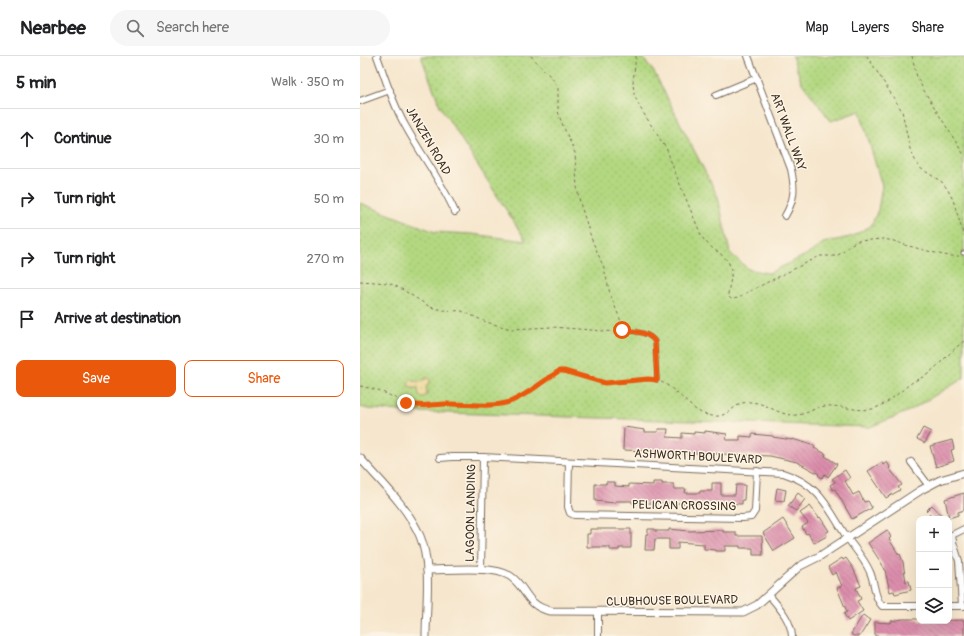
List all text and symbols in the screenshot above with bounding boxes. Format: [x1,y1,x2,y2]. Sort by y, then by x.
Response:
search box [110,10,390,46]
text: Nearbee [20,16,86,40]
icon: search [124,17,146,39]
text: Search here [156,18,229,37]
text: Map [806,19,829,36]
text: Layers [851,19,889,36]
text: Share [911,19,944,36]
text: 5 min [16,72,56,93]
text: Walk · 350 m [271,74,344,90]
street label: ART WALL WAY [767,91,809,173]
street label: JANZEN ROAD [402,104,454,178]
icon: ahead [16,128,38,150]
text: Continue [54,129,112,148]
text: 30 m [314,131,344,147]
icon: right [16,188,38,210]
text: Turn right [54,189,115,208]
text: 50 m [314,191,344,207]
icon: right [16,248,38,270]
text: Turn right [54,249,115,268]
text: 270 m [307,251,344,267]
icon: arrive [16,308,38,330]
text: Arrive at destination [54,309,181,328]
route start [613,321,631,339]
button: Save [16,360,176,397]
button: Share [184,360,344,397]
route end [397,394,415,412]
street label: ASHWORTH BOULEVARD [634,446,763,468]
street label: LAGOON LANDING [463,464,479,562]
street label: PELICAN CROSSING [632,498,736,514]
map controls [916,516,952,624]
button: + [916,516,952,552]
button: − [916,552,952,588]
button: layers [916,588,952,624]
street label: CLUBHOUSE BOULEVARD [606,592,738,610]

